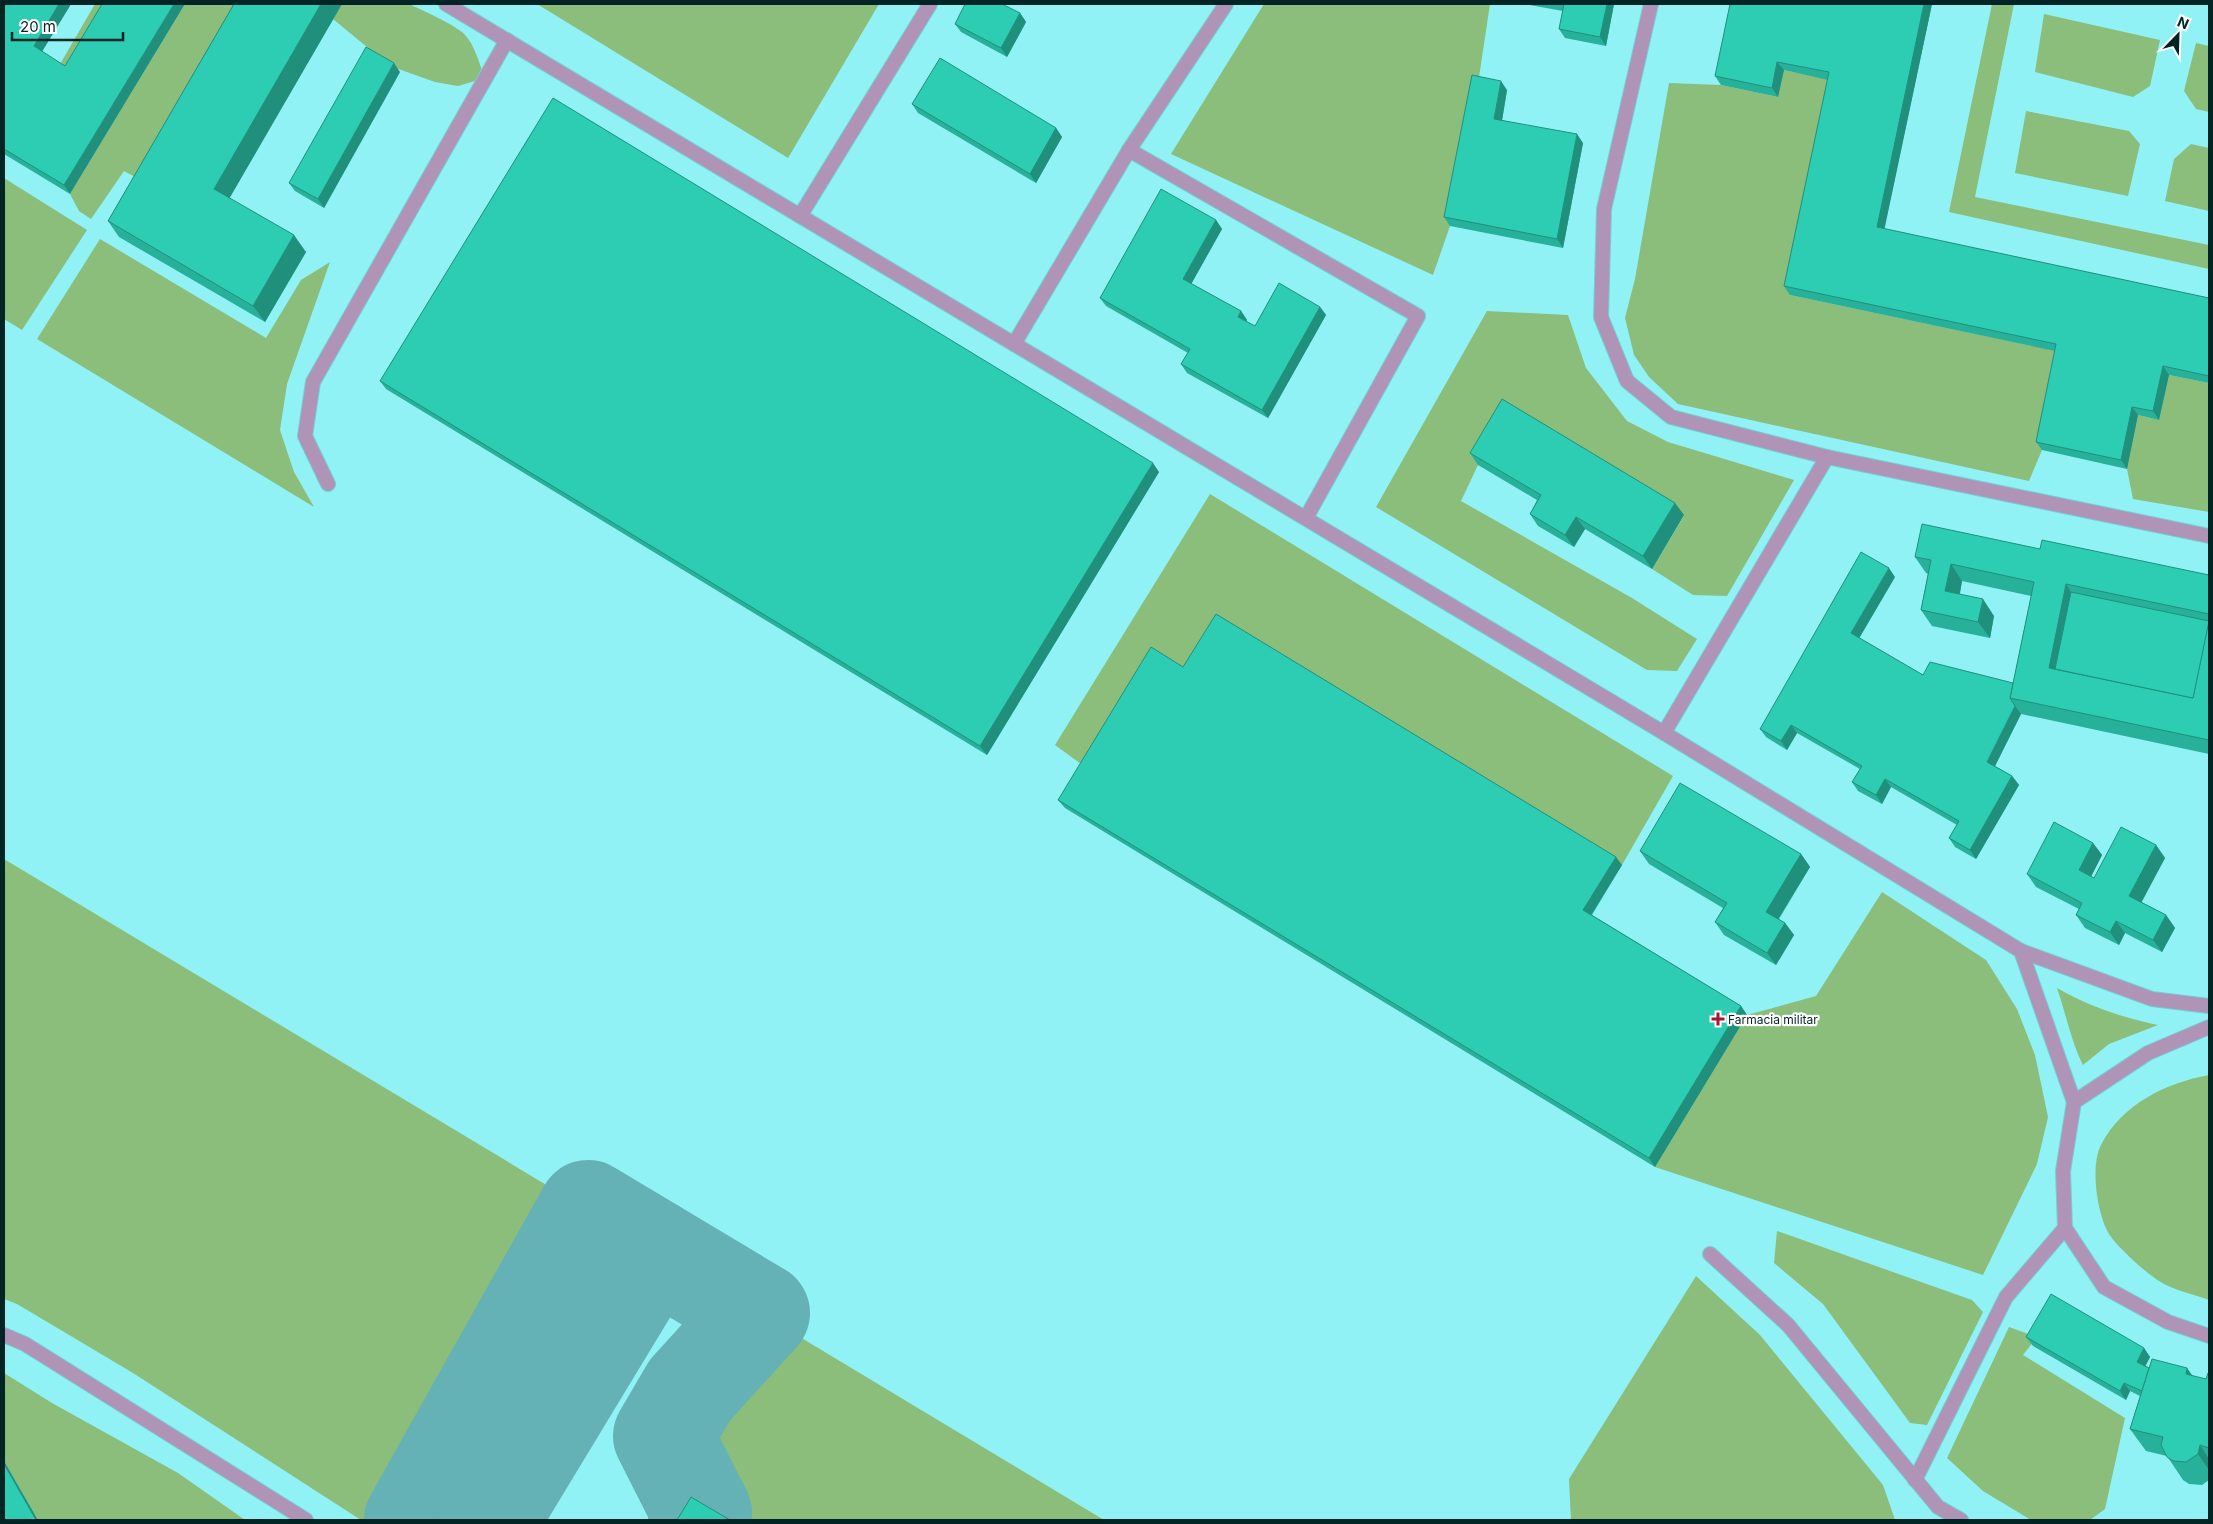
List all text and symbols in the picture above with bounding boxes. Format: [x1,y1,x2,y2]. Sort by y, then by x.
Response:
scale bar [12,10,124,42]
north arrow [2153,10,2203,60]
text: N [2175,13,2192,32]
text: 20 m [20,17,56,36]
place label: Farmacia militar [1728,1012,1818,1027]
marker: Farmacia militar [1712,1013,1724,1025]

